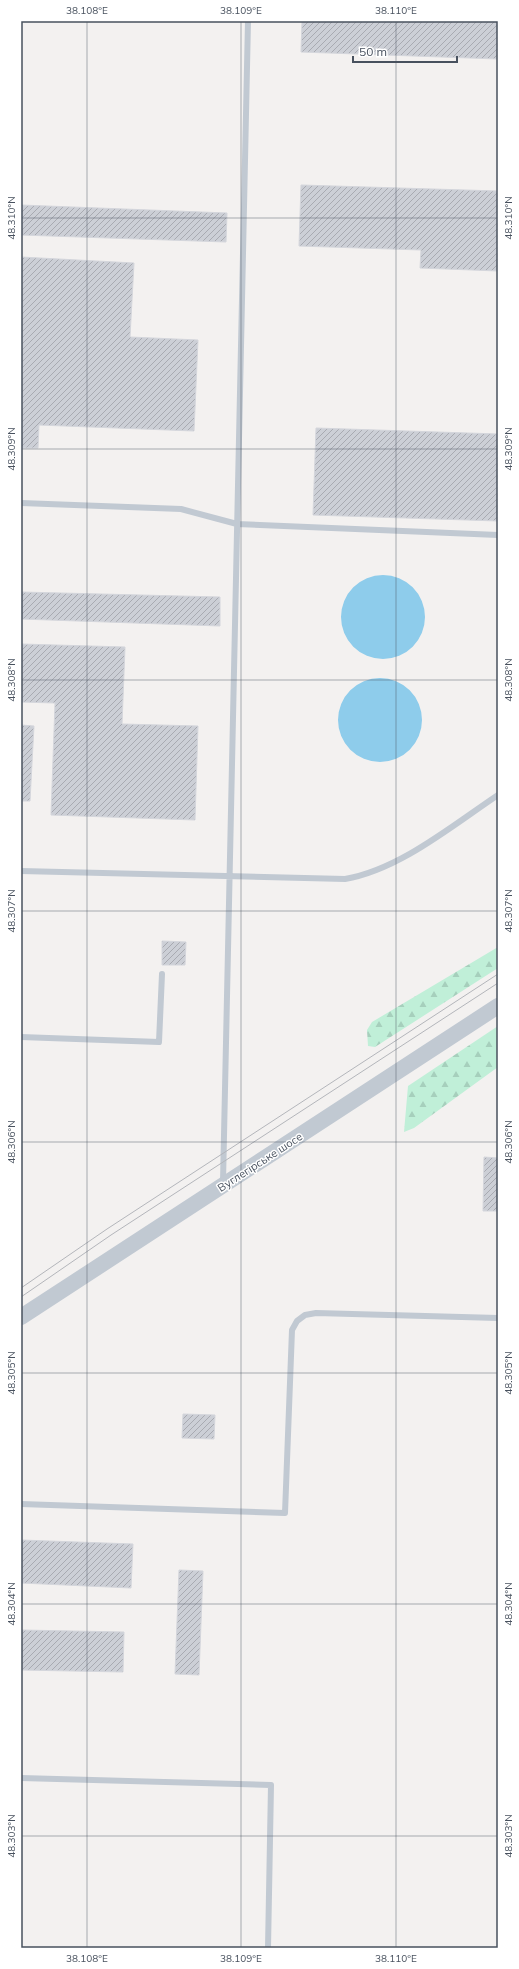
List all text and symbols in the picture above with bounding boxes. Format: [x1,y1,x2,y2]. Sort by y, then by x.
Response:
text: 38.108°E [66,4,108,17]
text: 38.109°E [220,4,262,17]
text: 38.110°E [375,4,417,17]
scale bar [353,38,457,64]
text: 50 m [359,44,387,59]
text: 48.310°N [5,196,18,240]
text: 48.310°N [502,196,515,240]
text: 48.309°N [5,427,18,471]
text: 48.309°N [502,427,515,471]
text: 48.308°N [5,658,18,702]
text: 48.308°N [502,658,515,702]
text: 48.307°N [5,889,18,933]
text: 48.307°N [502,889,515,933]
text: 48.306°N [5,1120,18,1164]
text: 48.306°N [502,1120,515,1164]
street label: Вуглегірське шосе [215,1129,305,1195]
text: 48.305°N [5,1351,18,1395]
text: 48.305°N [502,1351,515,1395]
text: 48.304°N [5,1582,18,1626]
text: 48.304°N [502,1582,515,1626]
text: 48.303°N [5,1814,18,1858]
text: 48.303°N [502,1814,515,1858]
text: 38.108°E [66,1952,108,1965]
text: 38.109°E [220,1952,262,1965]
text: 38.110°E [375,1952,417,1965]

